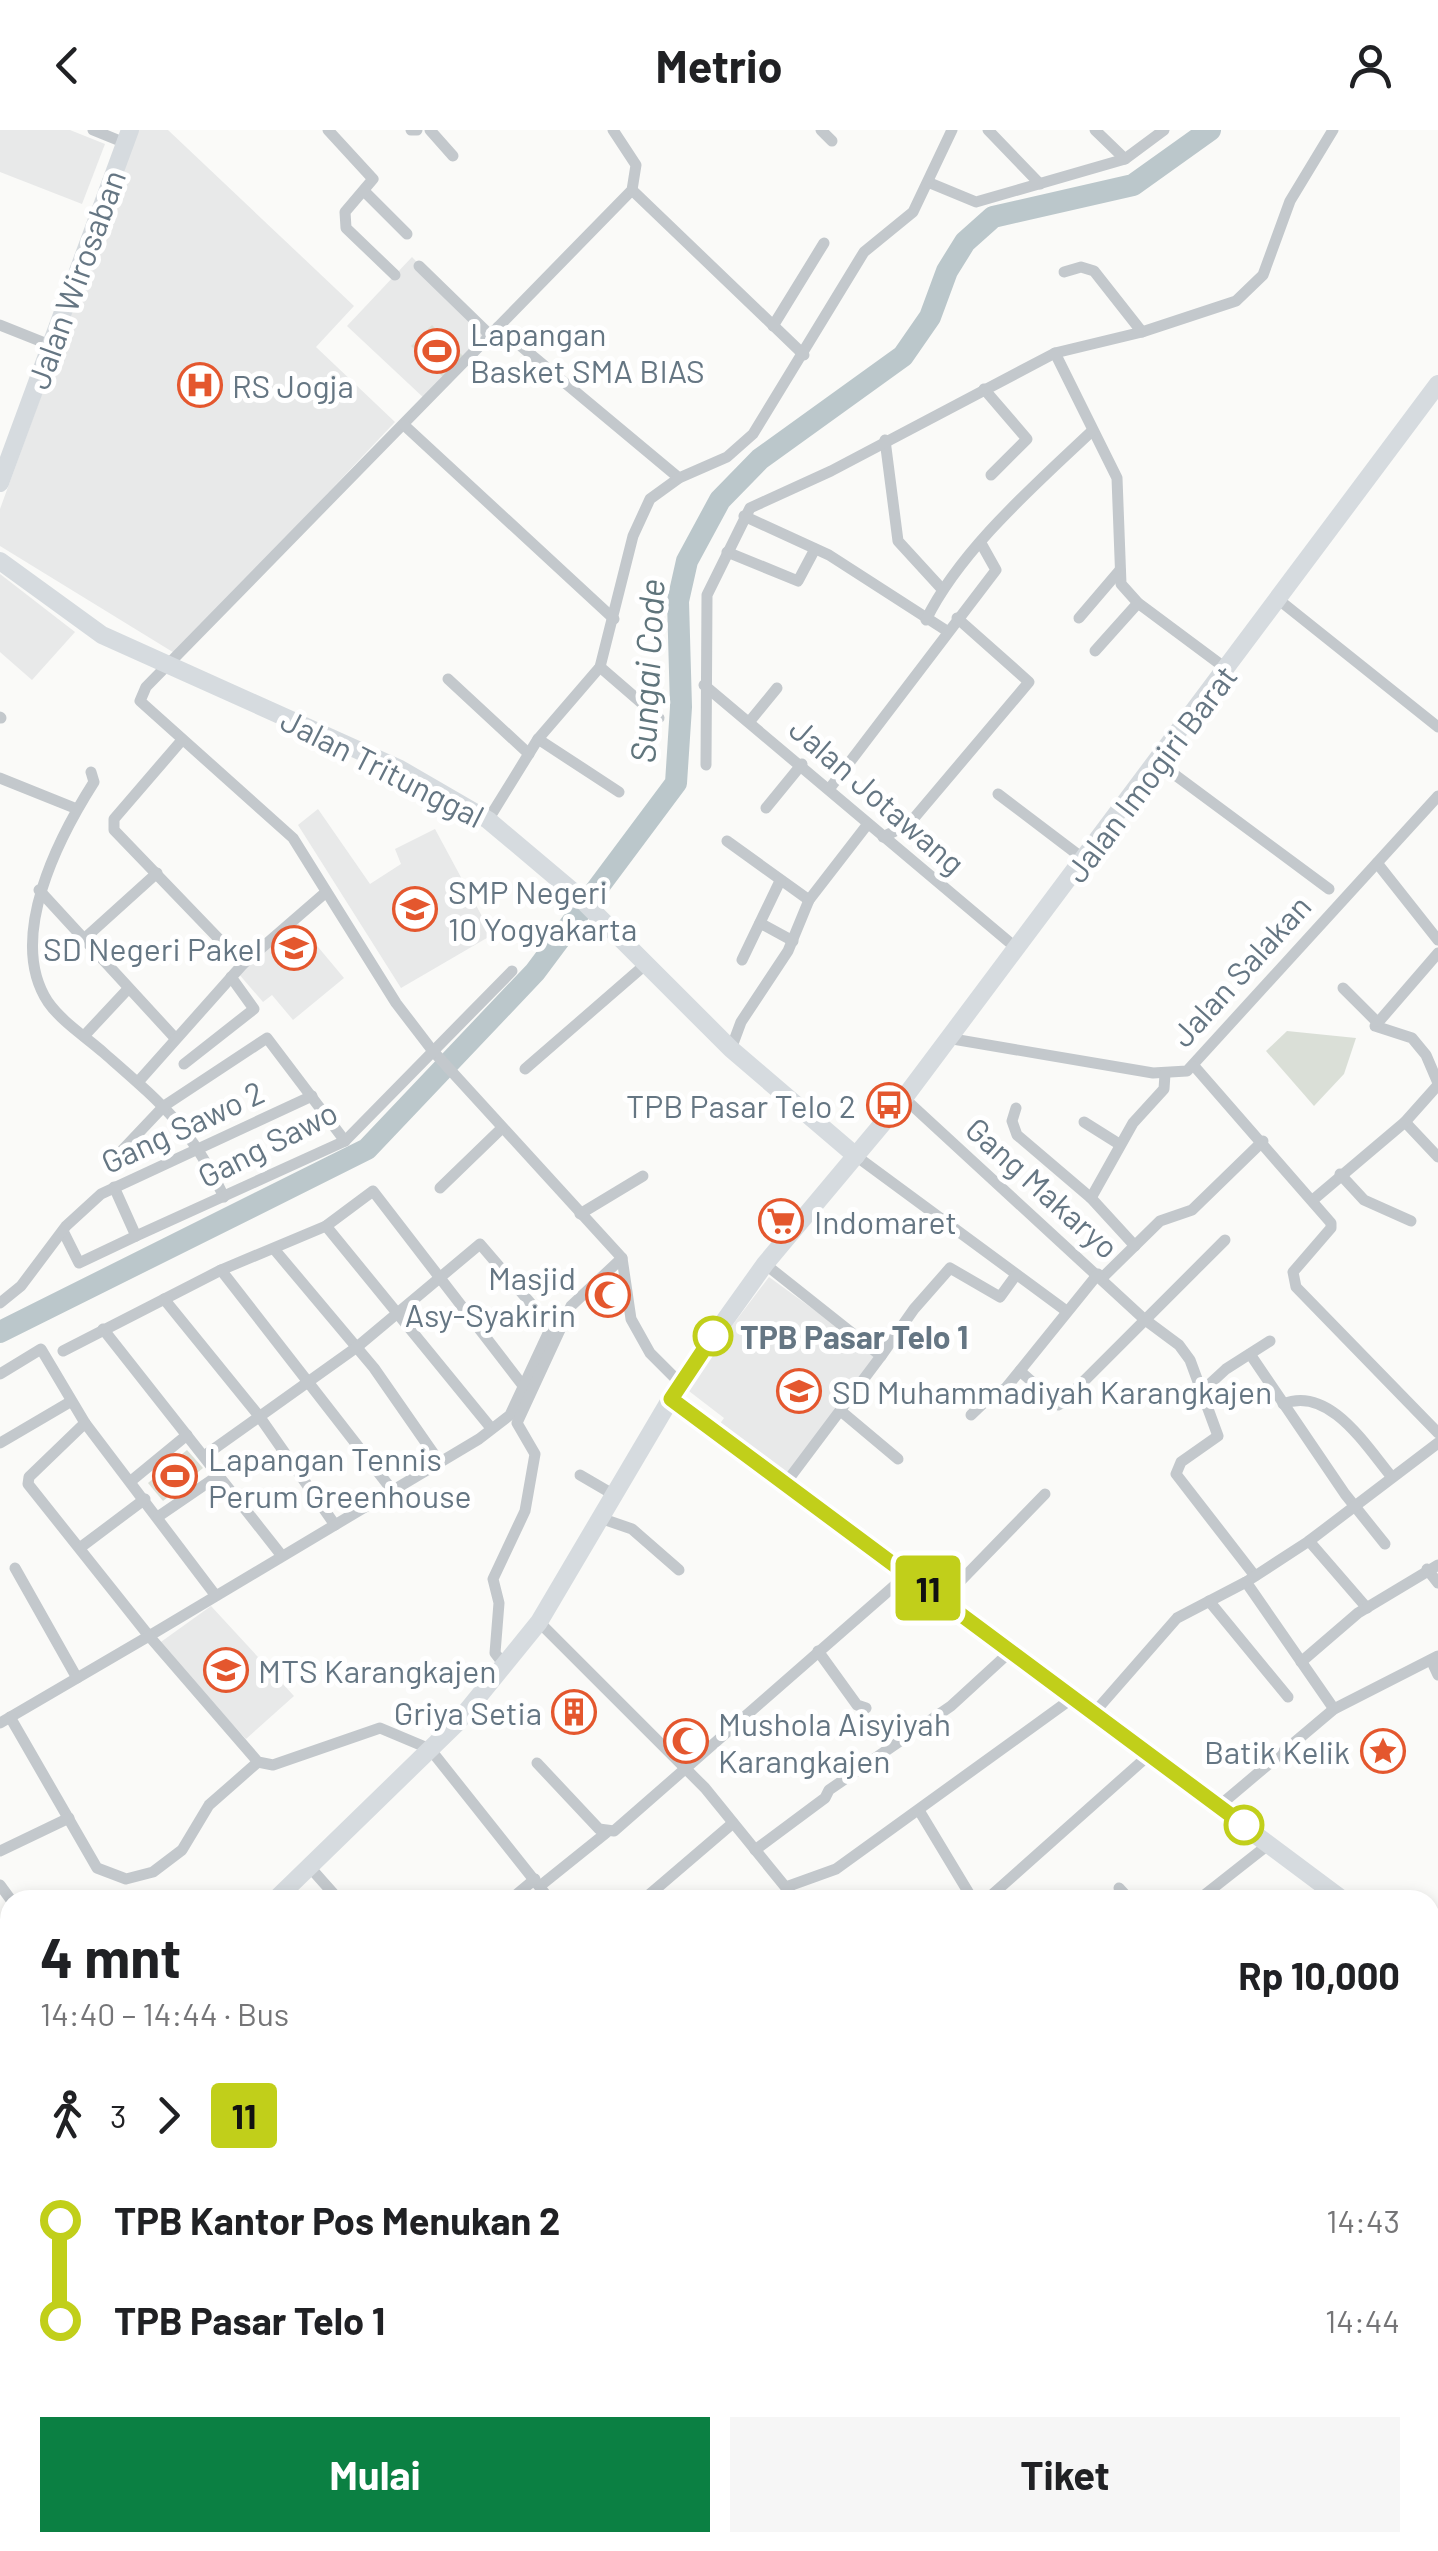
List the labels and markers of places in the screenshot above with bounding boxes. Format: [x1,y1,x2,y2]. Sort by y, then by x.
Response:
place label: Lapangan Basket SMA BIAS [470,314,705,389]
sports icon: Lapangan Basket SMA BIAS [414,328,460,374]
hospital icon: RS Jogja [177,362,223,408]
place label: RS Jogja [232,366,354,404]
place label: SMP Negeri 10 Yogyakarta [448,872,637,947]
school or university icon: SMP Negeri 10 Yogyakarta [392,886,438,932]
school or university icon: SD Negeri Pakel [271,925,317,971]
place label: SD Negeri Pakel [43,929,262,967]
bus stop icon: TPB Pasar Telo 2 [866,1082,912,1128]
place label: TPB Pasar Telo 2 [626,1086,856,1124]
supermarket icon: Indomaret [758,1198,804,1244]
place label: Indomaret [814,1202,957,1240]
place label: Masjid Asy-Syakirin [405,1258,576,1333]
mosque icon: Masjid Asy-Syakirin [585,1272,631,1318]
marker: TPB Pasar Telo 1 [694,1317,732,1355]
place label: TPB Pasar Telo 1 [740,1317,968,1355]
school or university icon: SD Muhammadiyah Karangkajen [776,1368,822,1414]
place label: SD Muhammadiyah Karangkajen [832,1372,1272,1410]
place label: Lapangan Tennis Perum Greenhouse [208,1439,472,1514]
sports icon: Lapangan Tennis Perum Greenhouse [152,1453,198,1499]
school or university icon: MTS Karangkajen [203,1647,249,1693]
place label: MTS Karangkajen [258,1651,497,1689]
building icon: Griya Setia [551,1689,597,1735]
place label: Griya Setia [394,1693,542,1731]
place label: Mushola Aisyiyah Karangkajen [718,1704,951,1779]
mosque icon: Mushola Aisyiyah Karangkajen [663,1718,709,1764]
place icon: Batik Kelik [1360,1728,1406,1774]
place label: Batik Kelik [1204,1732,1350,1770]
unlabelled marker [1225,1806,1263,1844]

